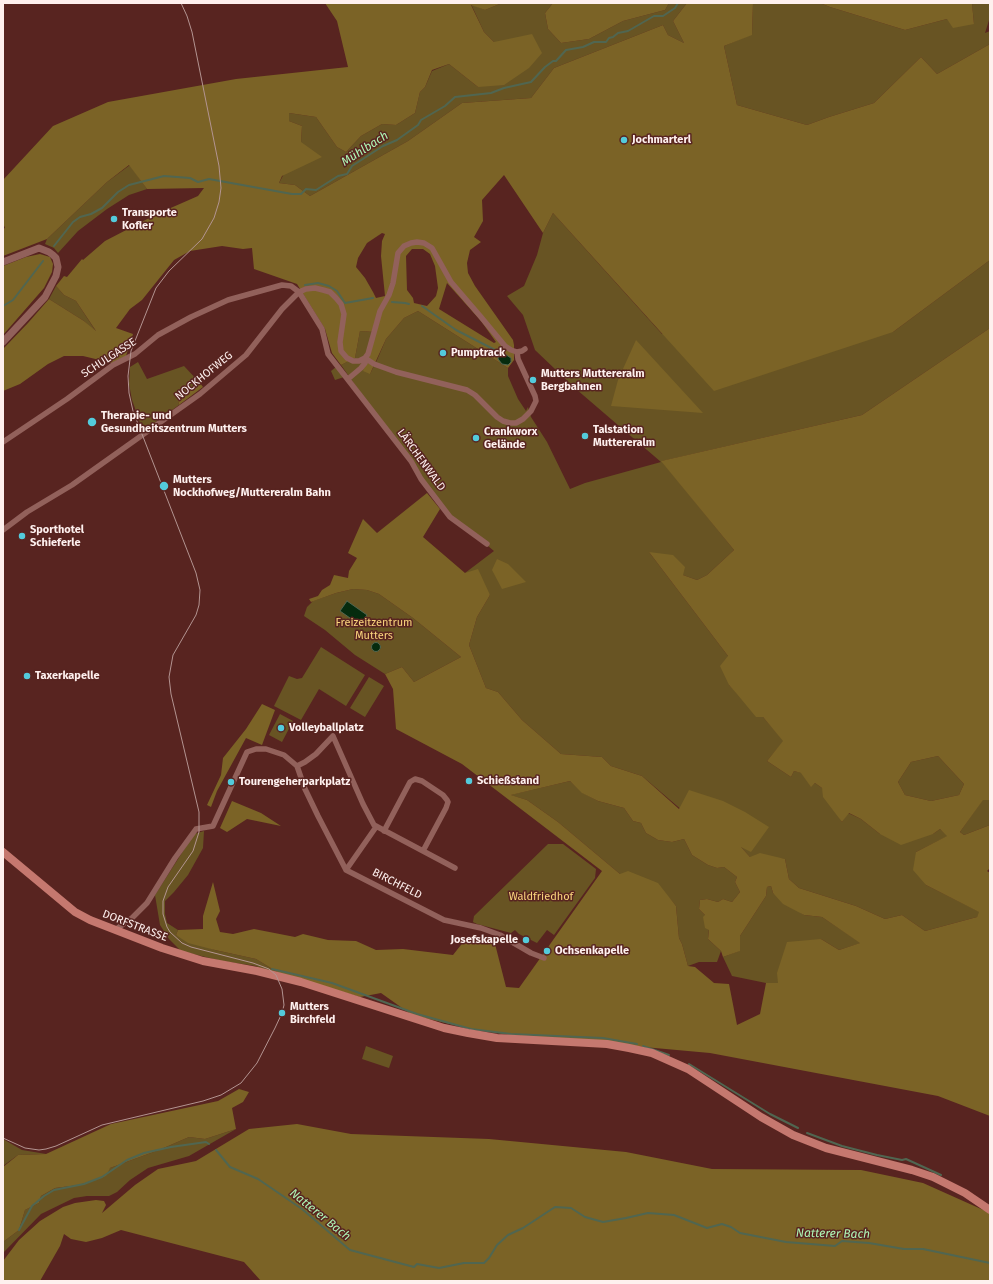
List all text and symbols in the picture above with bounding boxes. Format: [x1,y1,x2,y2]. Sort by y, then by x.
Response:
water label: Mühlbach [339,129,391,169]
place label: Jochmarterl [632,133,691,147]
marker: Jochmarterl [619,135,629,145]
place label: Transporte Kofler [122,206,177,232]
marker: Transporte Kofler [109,214,119,224]
street label: SCHULGASSE [79,335,139,381]
place label: Pumptrack [451,346,505,360]
marker: Pumptrack [438,348,448,358]
street label: NOCKHOFWEG [173,349,235,403]
place label: Mutters Muttereralm Bergbahnen [541,367,644,393]
marker: Mutters Muttereralm Bergbahnen [528,375,538,385]
place label: Therapie- und Gesundheitszentrum Mutters [101,409,247,435]
marker: Therapie- und Gesundheitszentrum Mutters [86,416,98,428]
place label: Talstation Muttereralm [593,423,655,449]
place label: Crankworx Gelände [484,425,537,451]
street label: LÄRCHENWALD [394,426,448,494]
marker: Talstation Muttereralm [580,431,590,441]
marker: Crankworx Gelände [471,433,481,443]
place label: Mutters Nockhofweg/Muttereralm Bahn [173,473,331,499]
marker: Mutters Nockhofweg/Muttereralm Bahn [158,480,170,492]
place label: Sporthotel Schieferle [30,523,84,549]
marker: Sporthotel Schieferle [17,531,27,541]
park label: Freizeitzentrum Mutters [335,616,413,642]
place label: Taxerkapelle [35,669,100,683]
marker: Taxerkapelle [22,671,32,681]
place label: Volleyballplatz [289,721,364,735]
marker: Volleyballplatz [276,723,286,733]
place label: Schießstand [477,774,539,788]
place label: Tourengeherparkplatz [239,775,350,789]
marker: Schießstand [464,776,474,786]
marker: Tourengeherparkplatz [226,777,236,787]
street label: BIRCHFELD [370,866,424,902]
park label: Waldfriedhof [509,890,573,904]
street label: DORFSTRASSE [101,908,169,944]
place label: Josefskapelle [450,933,518,947]
marker: Josefskapelle [521,935,531,945]
place label: Ochsenkapelle [555,944,629,958]
marker: Ochsenkapelle [542,946,552,956]
place label: Mutters Birchfeld [290,1000,335,1026]
marker: Mutters Birchfeld [277,1008,287,1018]
water label: Natterer Bach [287,1186,353,1244]
water label: Natterer Bach [796,1226,870,1242]

